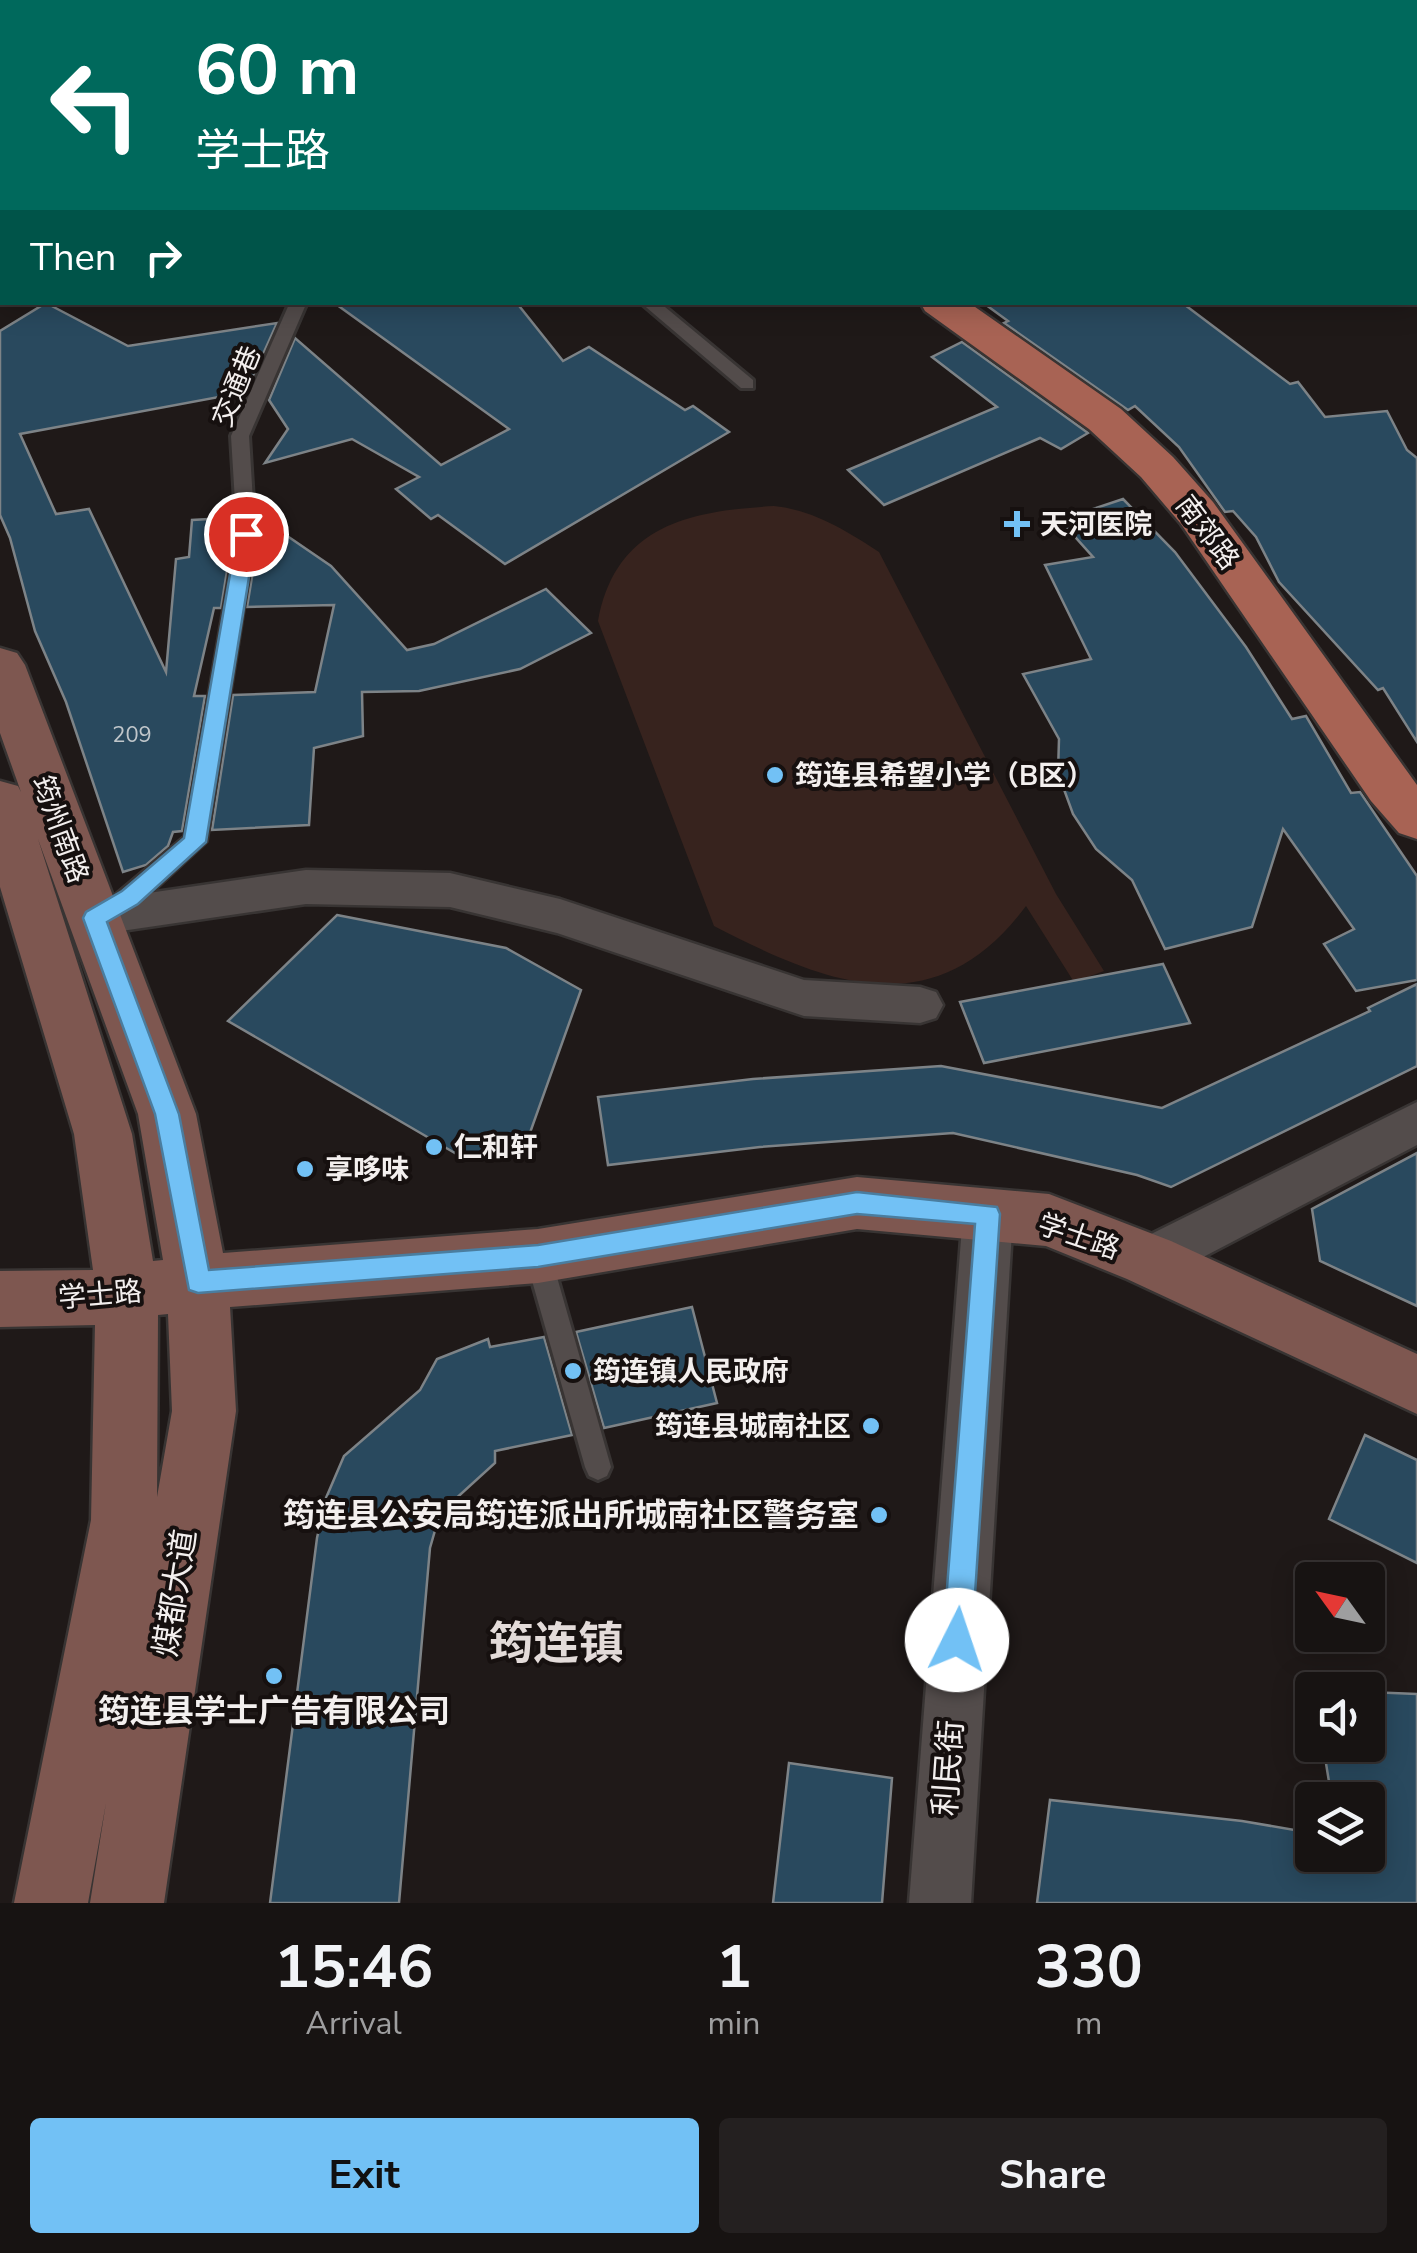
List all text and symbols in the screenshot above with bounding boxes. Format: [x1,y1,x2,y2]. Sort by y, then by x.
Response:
text: 60 m [195,23,359,119]
icon: left [30,40,160,170]
text: 学士路 [195,121,330,182]
icon: right [136,230,191,285]
text: Then [30,232,116,283]
street label: 交通巷 [204,340,270,432]
street label: 南郊路 [1167,488,1248,578]
pin [204,492,289,577]
place label: 天河医院 [1040,506,1152,544]
icon: arrive [219,507,274,562]
marker: 天河医院 [1004,511,1030,537]
house number: 209 [112,720,152,750]
place label: 筠连县希望小学（B区） [795,757,1094,795]
marker: 筠连县希望小学（B区） [764,764,786,786]
street label: 筠州南路 [23,770,97,888]
place label: 仁和轩 [454,1129,538,1167]
marker: 仁和轩 [423,1136,445,1158]
place label: 享哆味 [325,1151,409,1189]
marker: 享哆味 [294,1158,316,1180]
street label: 学士路 [1033,1205,1125,1269]
street label: 学士路 [57,1272,144,1318]
place label: 筠连镇人民政府 [593,1353,789,1391]
marker: 筠连镇人民政府 [562,1360,584,1382]
place label: 筠连县城南社区 [655,1408,851,1446]
marker: 筠连县城南社区 [860,1415,882,1437]
place label: 筠连县公安局筠连派出所城南社区警务室 [283,1494,859,1537]
marker: 筠连县公安局筠连派出所城南社区警务室 [868,1504,890,1526]
street label: 煤都大道 [144,1526,207,1660]
north arrow [1295,1562,1385,1652]
map controls [1295,1562,1385,1872]
position arrow [905,1588,1009,1692]
district label: 筠连镇 [488,1614,624,1675]
marker: 筠连县学士广告有限公司 [263,1665,285,1687]
button: sound [1295,1672,1385,1762]
place label: 筠连县学士广告有限公司 [98,1690,450,1733]
street label: 利民街 [924,1719,973,1817]
button: layers [1295,1782,1385,1872]
text: 15:46 [274,1926,433,2008]
text: 1 [716,1926,752,2008]
text: 330 [1035,1926,1143,2008]
text: Arrival [306,2002,402,2045]
text: min [707,2002,760,2045]
text: m [1075,2002,1102,2045]
button: Exit [30,2118,699,2233]
button: Share [719,2118,1387,2233]

